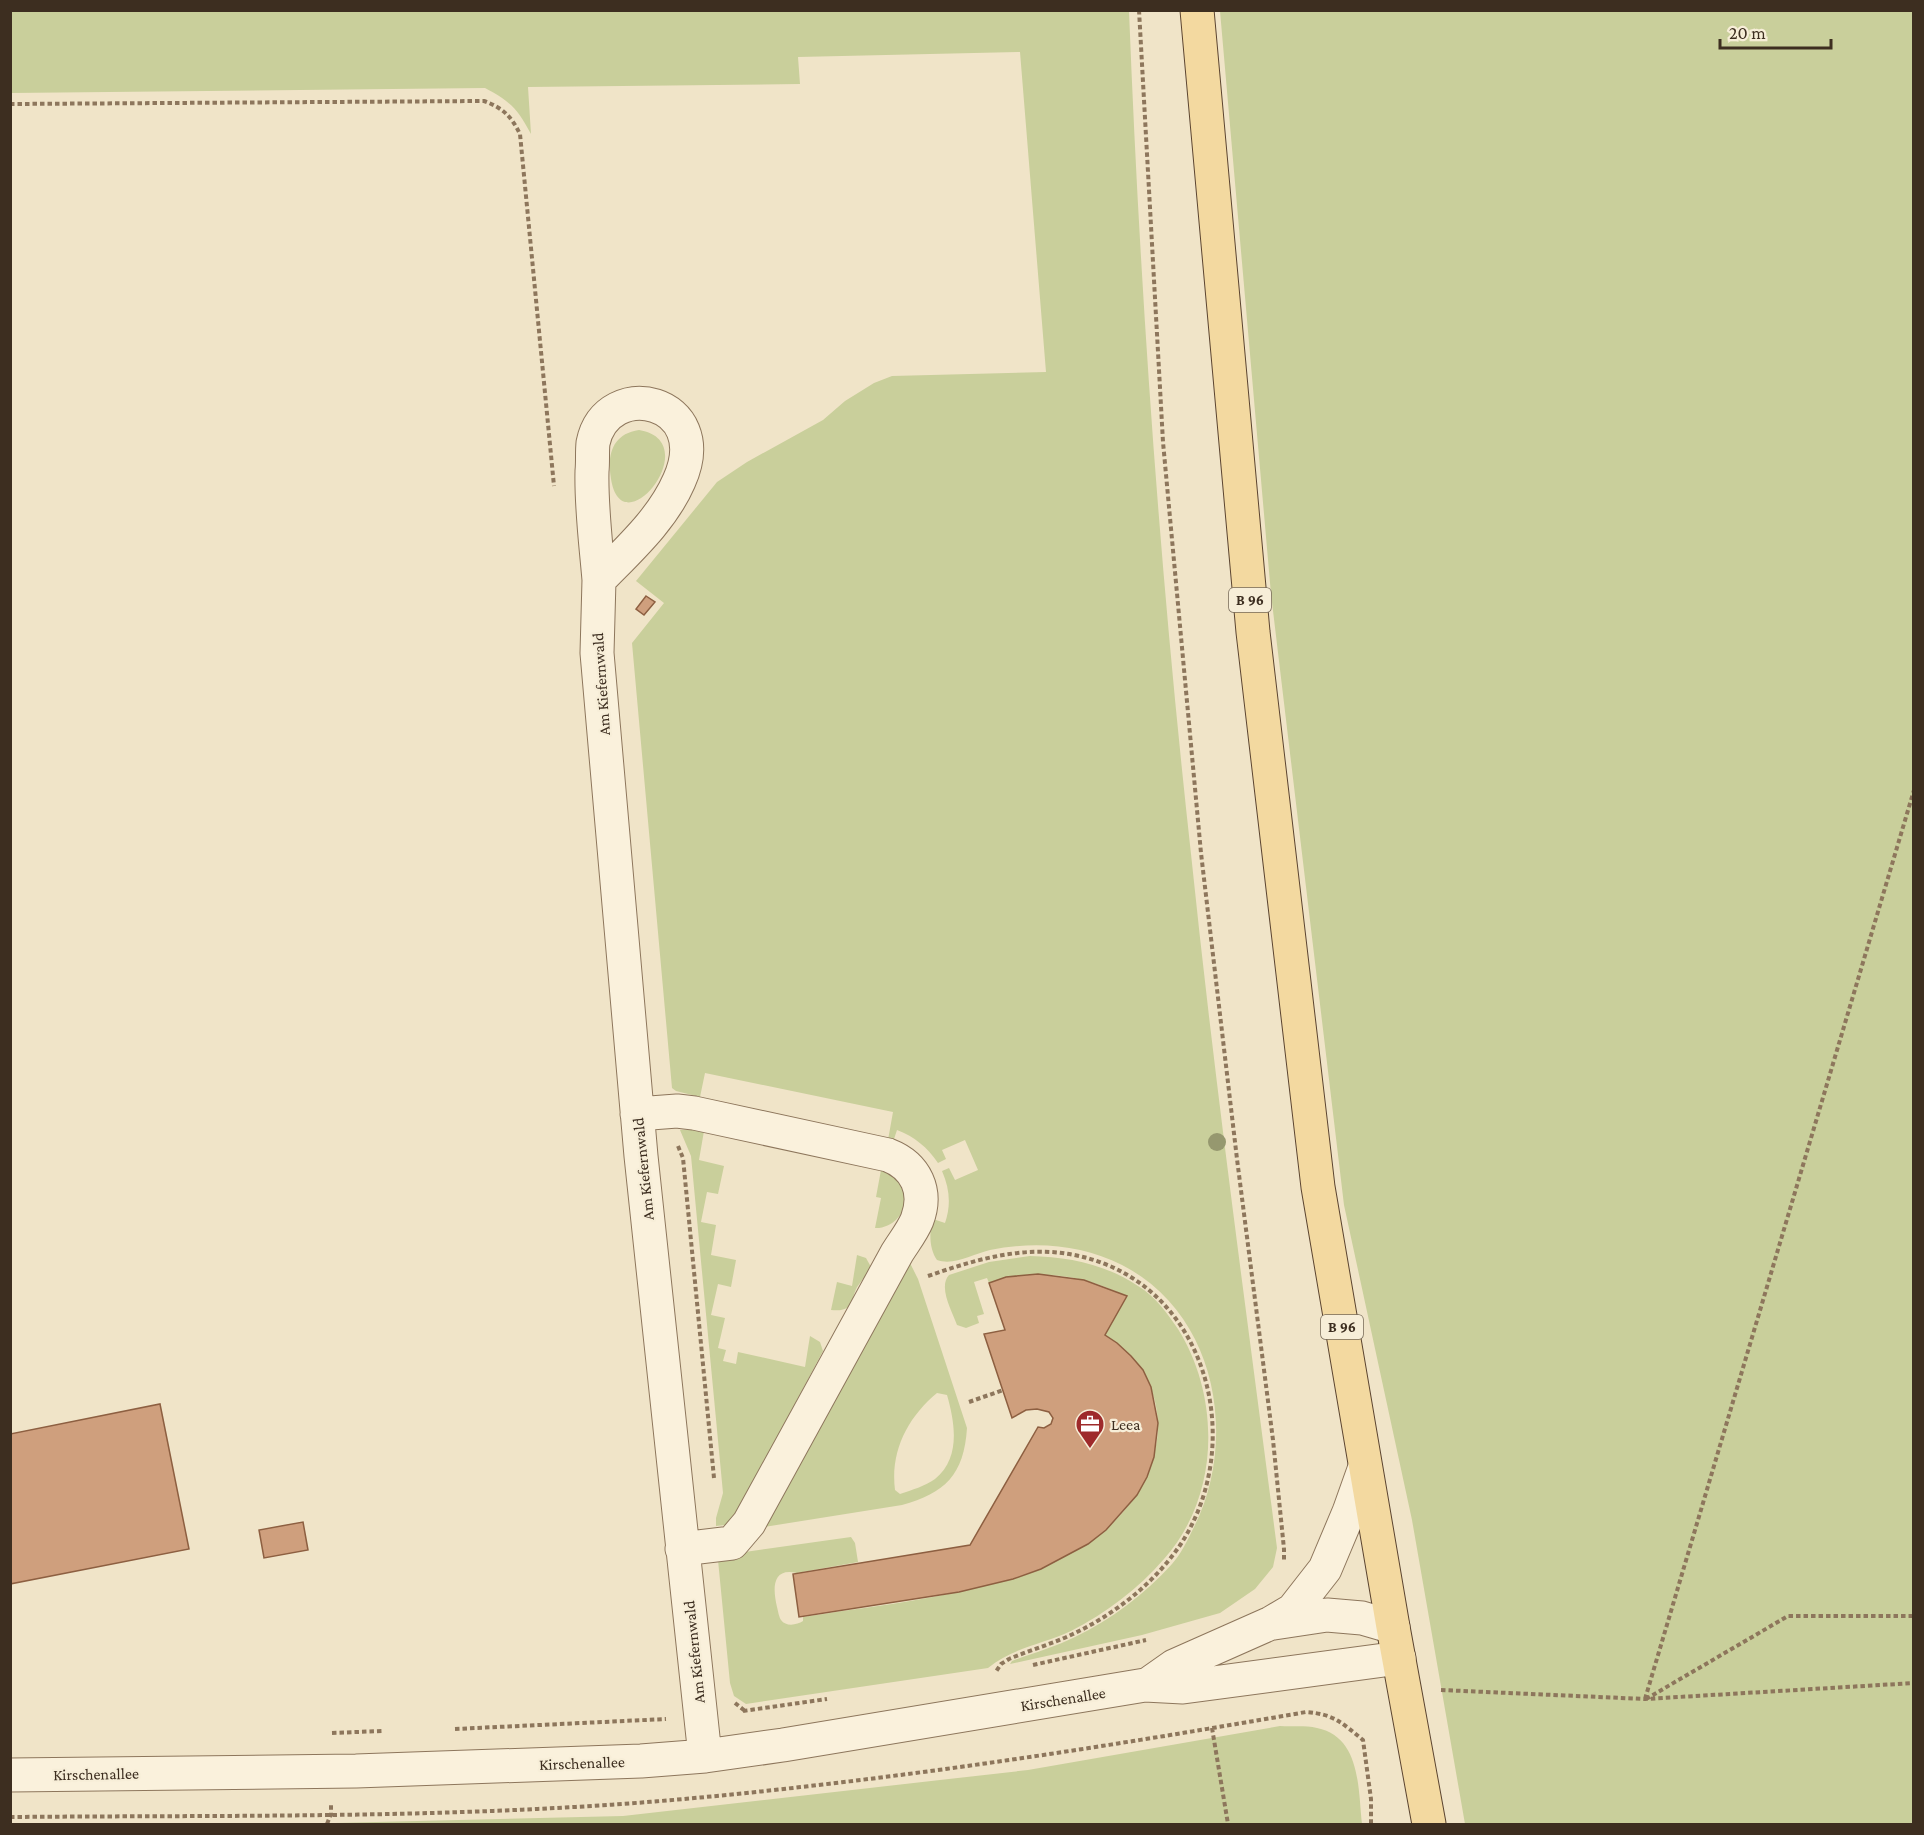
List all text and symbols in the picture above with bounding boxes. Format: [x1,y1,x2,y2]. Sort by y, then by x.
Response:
scale bar [1720,12,1831,50]
text: 20 m [1729,23,1766,43]
road number: B 96 [1229,588,1271,612]
street label: Am Kiefernwald [589,631,613,736]
street label: Am Kiefernwald [629,1116,657,1221]
road number: B 96 [1321,1315,1363,1339]
office icon: Leea [1074,1408,1106,1450]
place label: Leea [1111,1416,1141,1433]
street label: Am Kiefernwald [680,1599,708,1704]
street label: Kirschenallee [1019,1684,1107,1714]
street label: Kirschenallee [539,1753,625,1773]
street label: Kirschenallee [53,1765,139,1783]

